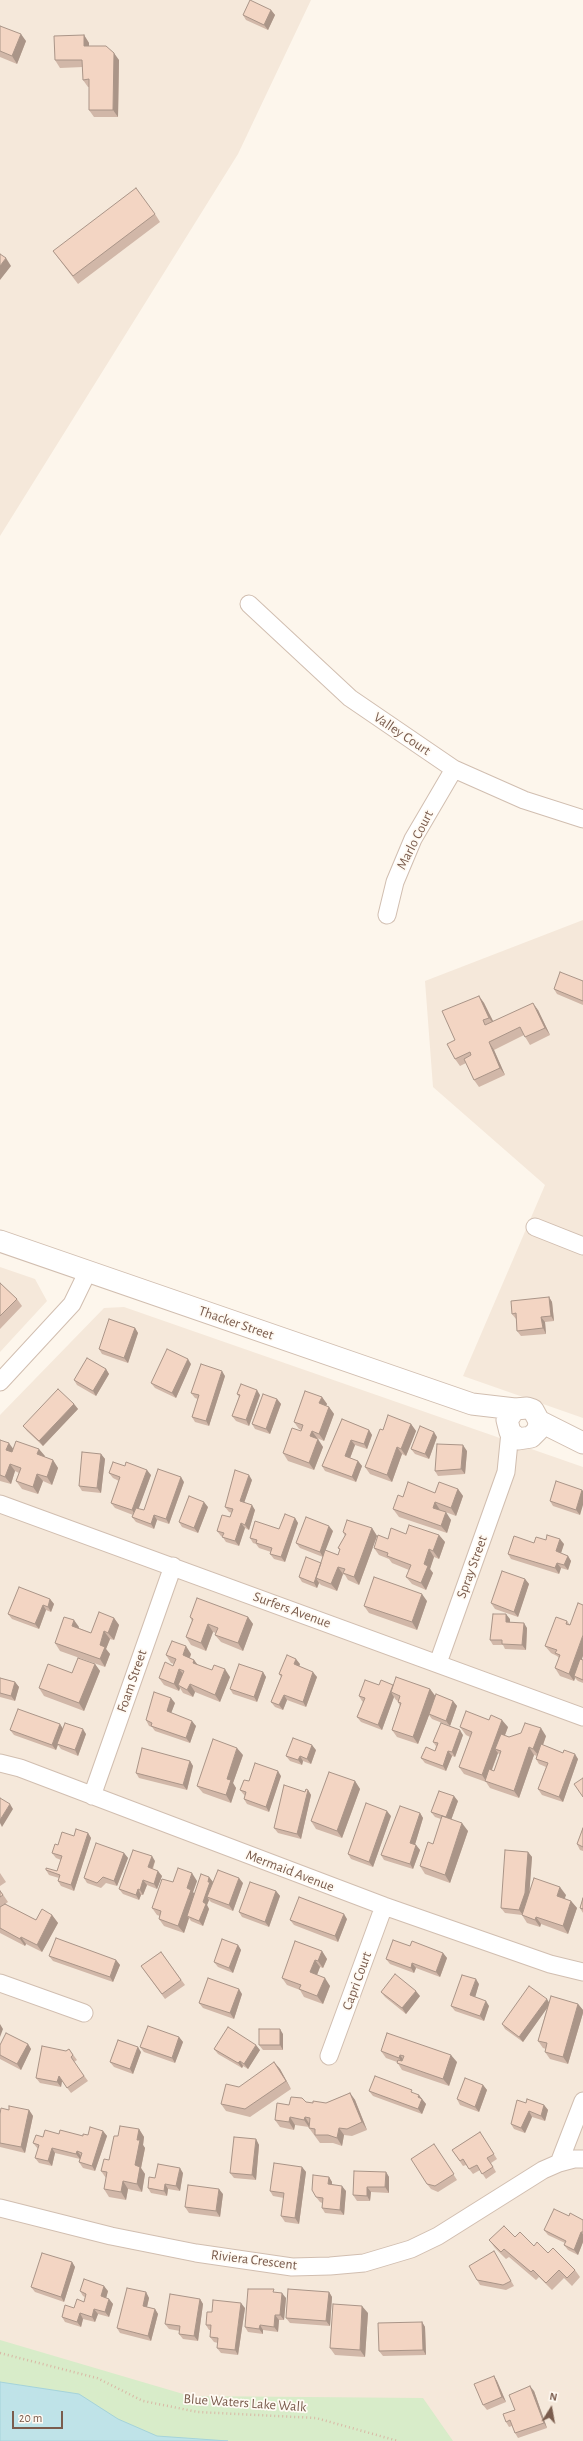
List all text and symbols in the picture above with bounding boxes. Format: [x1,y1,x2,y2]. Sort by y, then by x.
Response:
street label: Valley Court [370,709,434,759]
street label: Marlo Court [393,808,437,872]
street label: Thacker Street [196,1302,276,1344]
street label: Spray Street [453,1533,491,1601]
street label: Surfers Avenue [251,1588,333,1632]
street label: Foam Street [113,1647,151,1715]
street label: Mermaid Avenue [243,1846,337,1896]
street label: Capri Court [339,1950,375,2012]
street label: Riviera Crescent [210,2246,298,2274]
north arrow [531,2389,571,2429]
street label: Blue Waters Lake Walk [183,2390,307,2416]
text: N [549,2391,558,2403]
scale bar [14,2403,65,2429]
text: 20 m [19,2412,42,2424]

